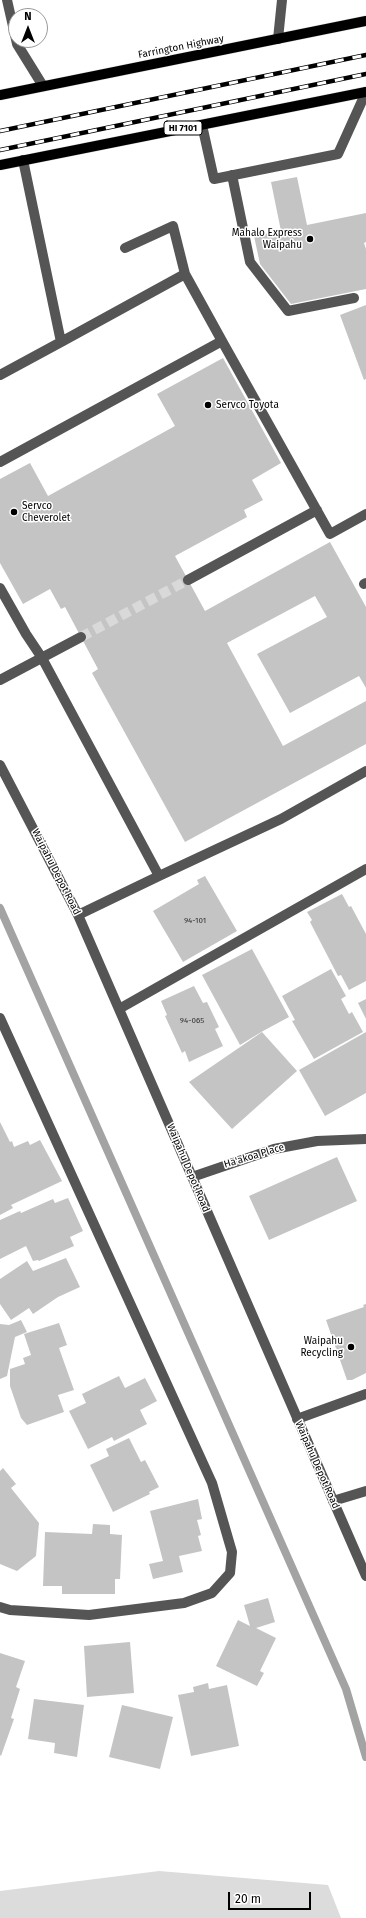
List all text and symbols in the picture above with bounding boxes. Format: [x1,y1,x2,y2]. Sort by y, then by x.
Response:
north arrow [8,8,48,48]
text: N [24,10,32,23]
street label: Farrington Highway [137,33,225,61]
road number: HI 7101 [164,121,202,135]
place label: Mahalo Express Waipahu [232,227,302,250]
marker: Mahalo Express Waipahu [305,234,315,244]
place label: Servco Toyota [216,399,279,411]
marker: Servco Toyota [203,400,213,410]
place label: Servco Cheverolet [22,500,70,524]
marker: Servco Cheverolet [9,507,19,517]
street label: Waipahu Depot Road [29,827,83,917]
house number: 94-101 [184,916,206,926]
house number: 94-065 [180,1016,204,1026]
street label: Waipahu Depot Road [164,1122,212,1214]
street label: Ha'akoa Place [222,1141,286,1171]
place label: Waipahu Recycling [300,1335,343,1358]
marker: Waipahu Recycling [346,1342,356,1352]
street label: Waipahu Depot Road [292,1419,342,1511]
scale bar [230,1884,313,1910]
text: 20 m [235,1892,261,1906]

